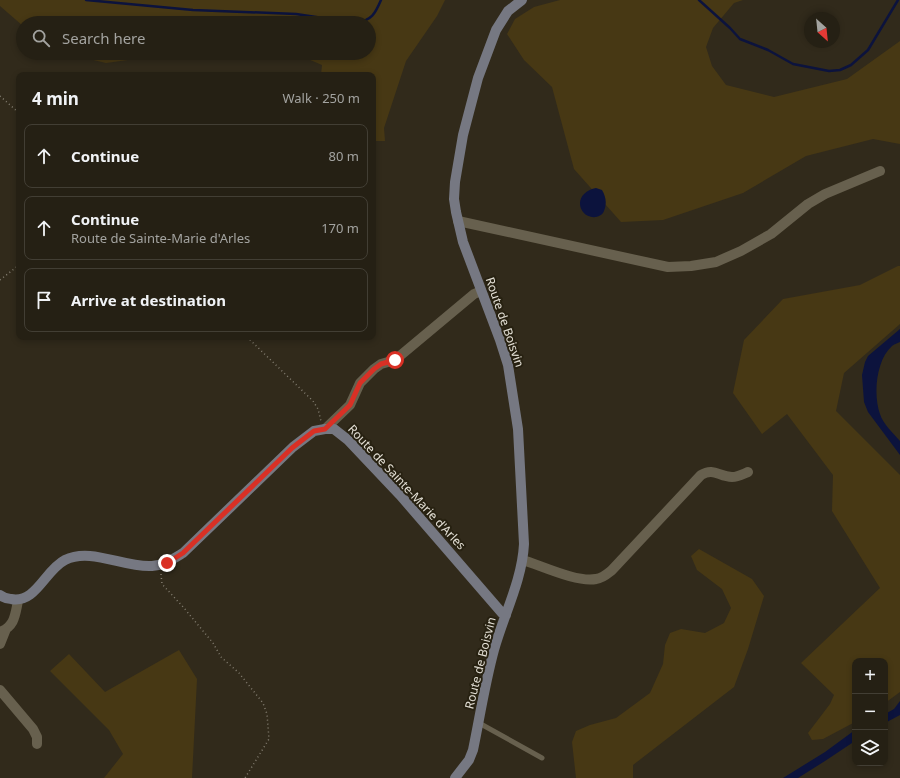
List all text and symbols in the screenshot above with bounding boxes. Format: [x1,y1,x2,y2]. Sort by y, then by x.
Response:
north arrow [804,12,840,48]
search box [16,16,376,60]
icon: search [30,27,52,49]
text: Search here [62,28,145,48]
text: 4 min [32,87,79,110]
text: Walk · 250 m [282,89,360,107]
icon: ahead [33,145,55,167]
text: Continue [71,146,139,166]
text: 80 m [329,147,359,165]
text: Continue [71,209,139,229]
icon: ahead [33,217,55,239]
text: 170 m [321,219,359,237]
text: Route de Sainte-Marie d'Arles [71,229,250,247]
street label: Route de Boisvin [482,275,528,369]
icon: arrive [33,289,55,311]
text: Arrive at destination [71,290,226,310]
route start [386,351,404,369]
street label: Route de Sainte-Marie d'Arles [344,421,470,553]
route end [158,554,176,572]
street label: Route de Boisvin [460,615,500,711]
map controls [852,658,888,766]
button: + [852,658,888,694]
button: − [852,694,888,730]
button: layers [852,730,888,766]

